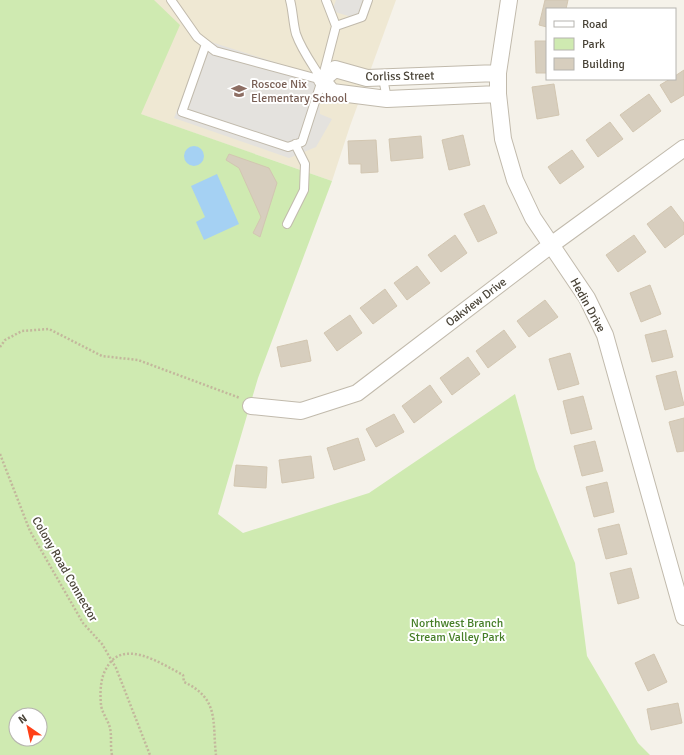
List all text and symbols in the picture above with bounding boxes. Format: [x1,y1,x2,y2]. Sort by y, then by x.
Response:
legend [546,8,676,80]
text: Road [582,17,608,32]
text: Park [582,37,605,52]
text: Building [582,57,625,72]
street label: Corliss Street [365,68,435,85]
place label: Roscoe Nix Elementary School [251,77,348,106]
school or university icon: Roscoe Nix Elementary School [230,82,248,100]
street label: Oakview Drive [443,275,510,330]
street label: Hedin Drive [567,275,609,335]
street label: Colony Road Connector [28,514,101,625]
park label: Northwest Branch Stream Valley Park [409,616,505,645]
north arrow [8,707,48,747]
text: N [16,712,29,727]

